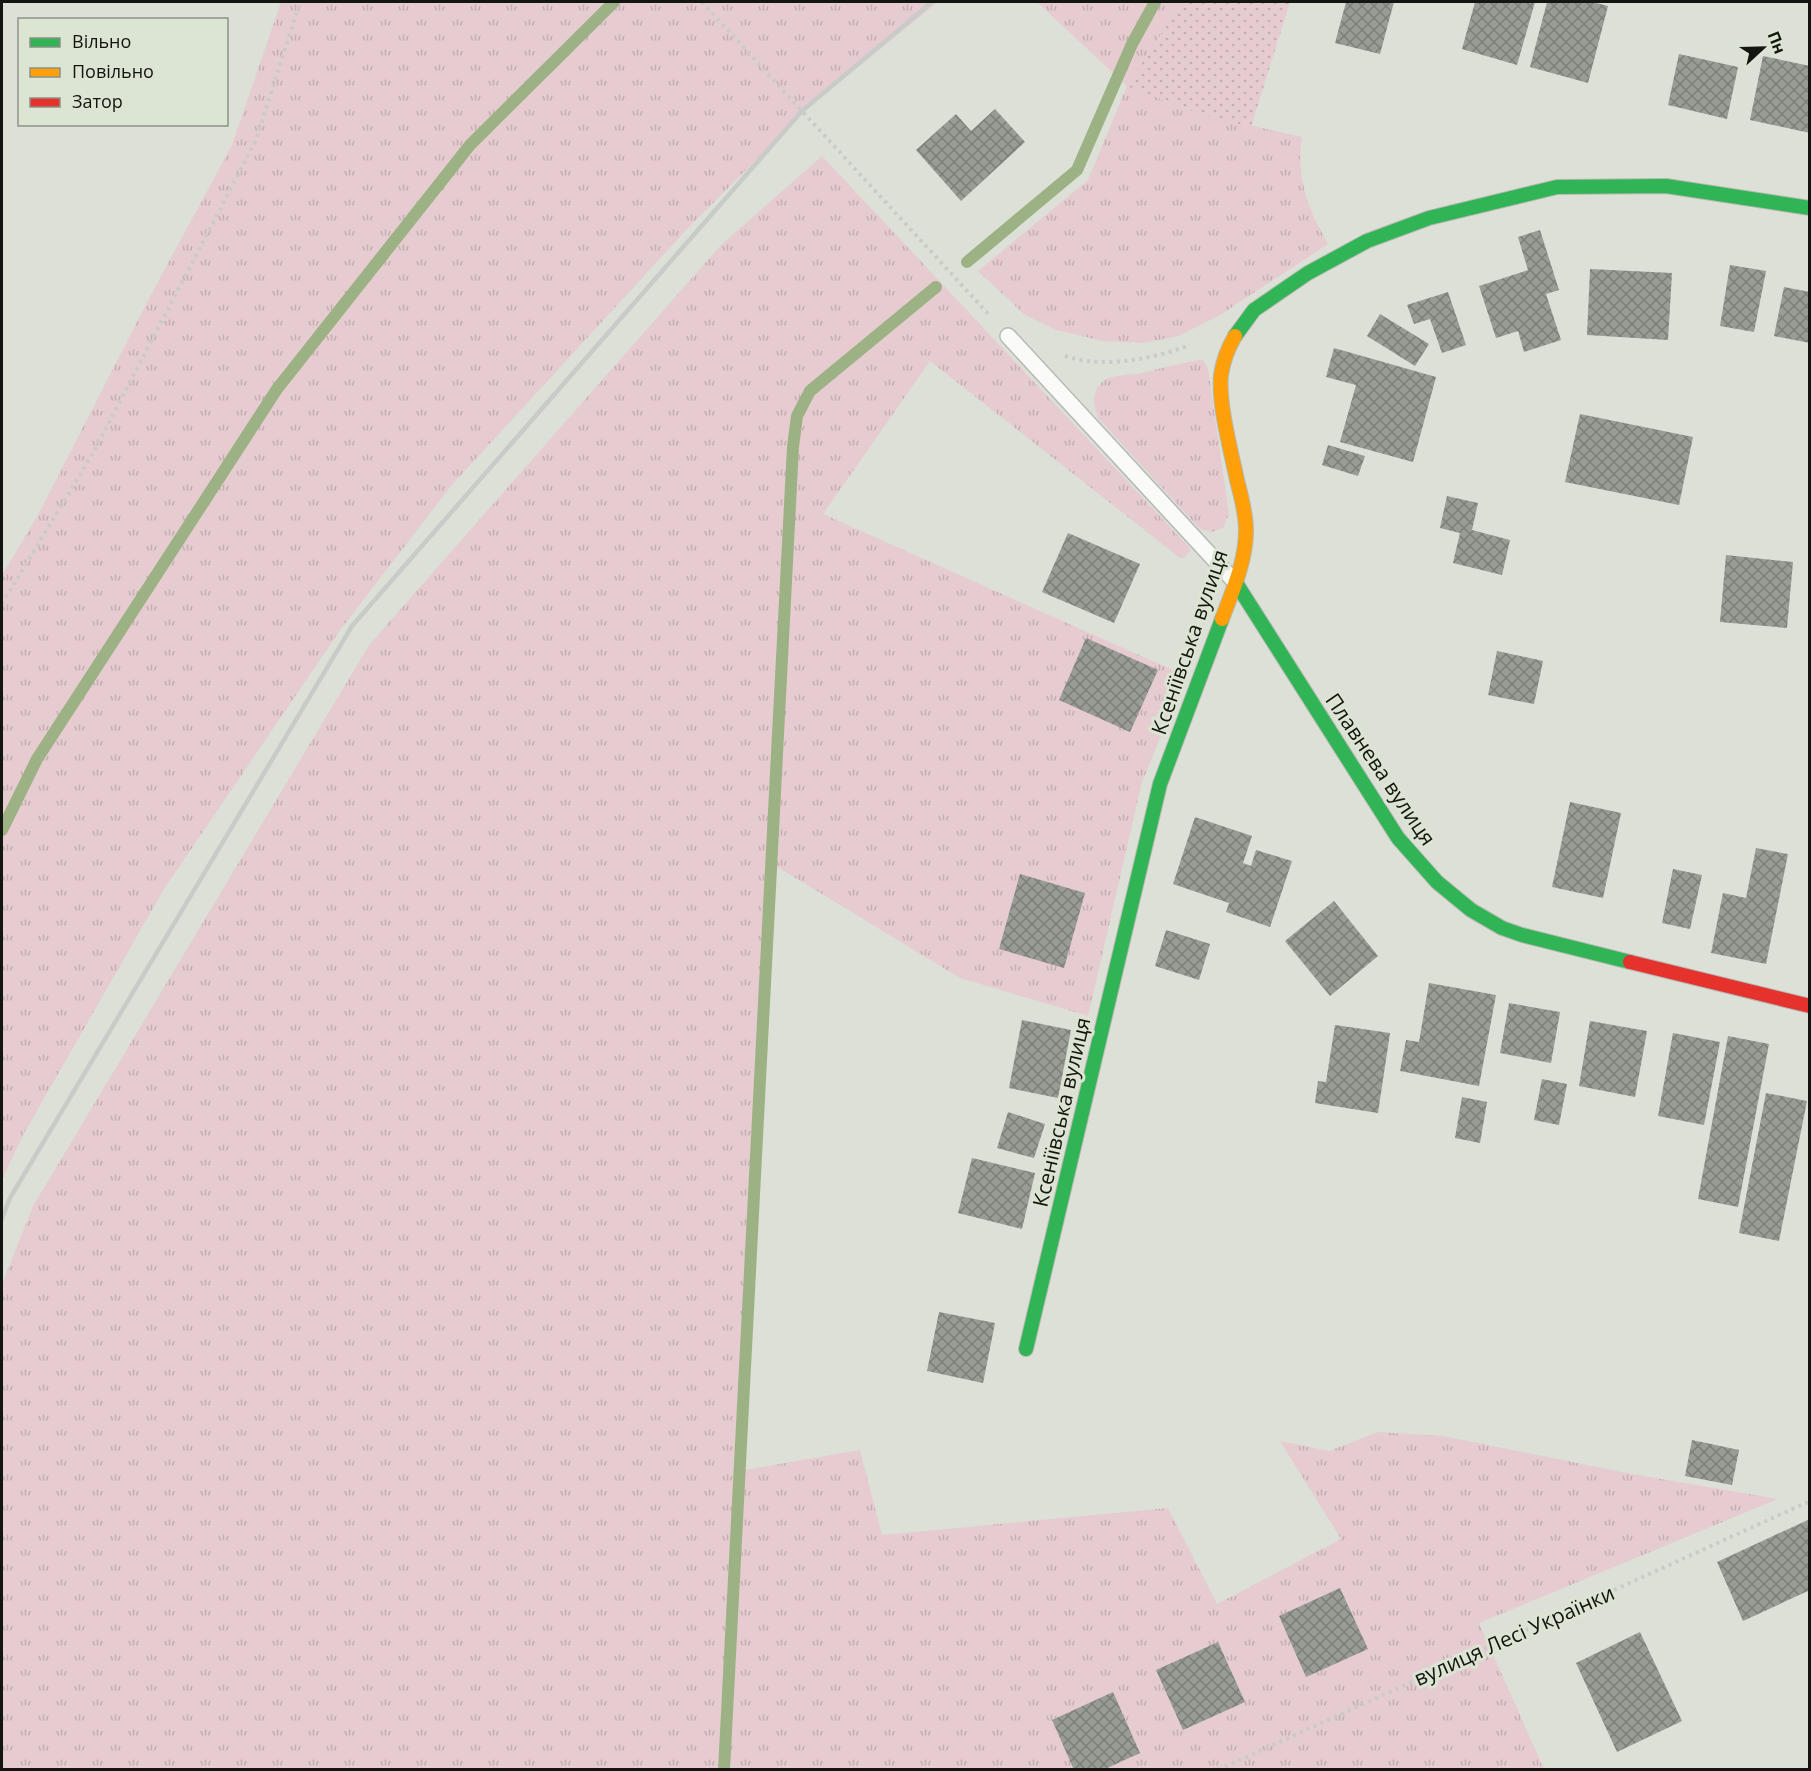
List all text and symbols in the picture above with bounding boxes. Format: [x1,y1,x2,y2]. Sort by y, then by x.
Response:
legend [18,18,228,126]
north arrow [1733,18,1793,78]
text: Пн [1762,28,1791,57]
text: Вільно [72,29,131,53]
text: Повільно [72,59,154,83]
text: Затор [72,89,123,113]
street label: Ксеніївська вулиця [1144,546,1234,738]
street label: Плавнева вулиця [1320,687,1442,851]
street label: Ксеніївська вулиця [1026,1014,1096,1210]
street label: вулиця Лесі Українки [1409,1578,1619,1692]

